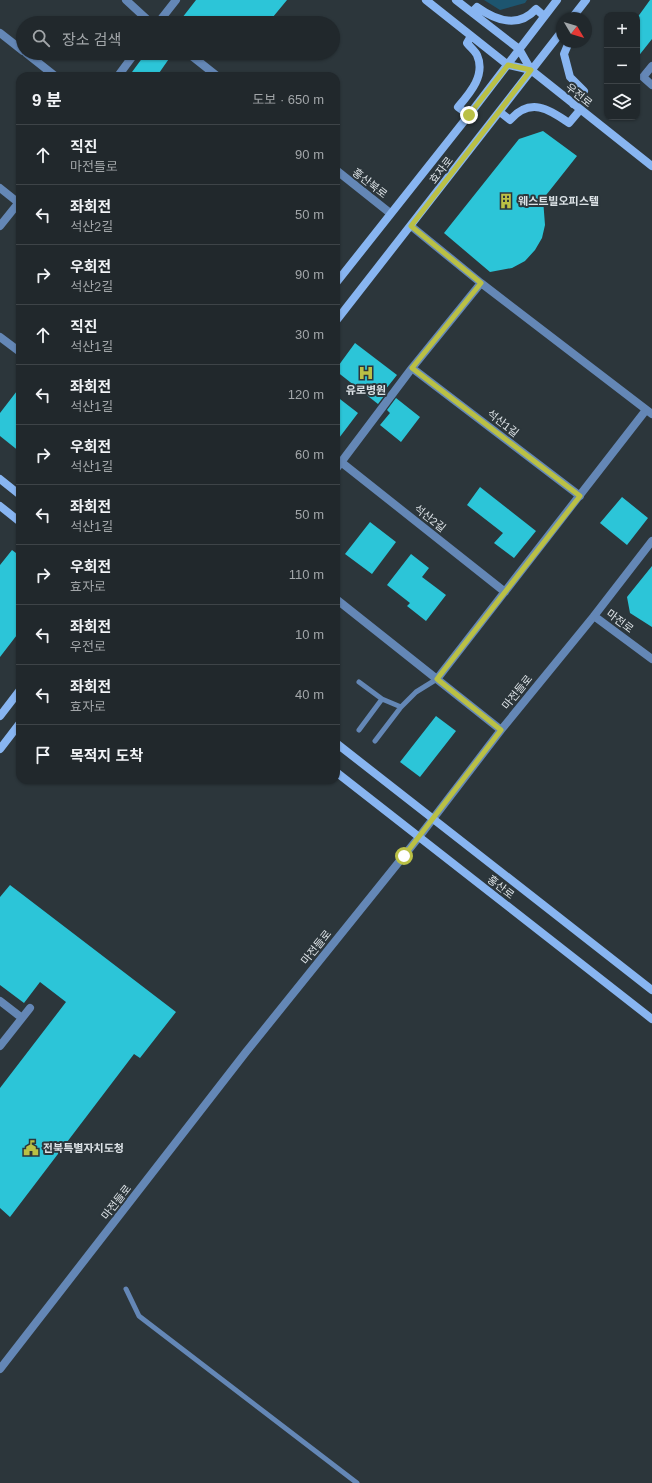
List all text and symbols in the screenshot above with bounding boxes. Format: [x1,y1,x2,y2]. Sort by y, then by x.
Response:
north arrow [556,12,592,48]
map controls [604,12,640,120]
button: + [604,12,640,48]
search box [16,16,340,60]
icon: search [30,27,52,49]
text: 장소 검색 [62,31,121,48]
button: − [604,48,640,84]
street label: 우전로 [563,81,595,109]
button: layers [604,84,640,120]
text: 9 분 [32,91,62,110]
text: 도보 · 650 m [252,92,324,107]
route end [460,106,478,124]
text: 직진 [70,138,98,155]
icon: ahead [32,144,54,166]
text: 90 m [295,147,324,162]
street label: 효자로 [427,154,455,186]
text: 마전들로 [70,159,118,174]
street label: 홍산북로 [350,166,390,200]
building icon: 웨스트빌오피스텔 [497,192,515,210]
place label: 웨스트빌오피스텔 [518,195,599,207]
text: 좌회전 [70,198,111,215]
icon: left [32,204,54,226]
text: 50 m [295,207,324,222]
text: 석산2길 [70,219,113,234]
text: 우회전 [70,258,111,275]
icon: right [32,264,54,286]
text: 90 m [295,267,324,282]
text: 석산2길 [70,279,113,294]
text: 직진 [70,318,98,335]
icon: ahead [32,324,54,346]
text: 30 m [295,327,324,342]
text: 석산1길 [70,339,113,354]
hospital icon: 유로병원 [357,364,375,382]
text: 좌회전 [70,378,111,395]
icon: left [32,384,54,406]
place label: 유로병원 [346,384,386,396]
text: 120 m [288,387,324,402]
text: 석산1길 [70,399,113,414]
street label: 석산1길 [485,407,521,439]
text: 우회전 [70,438,111,455]
icon: right [32,444,54,466]
text: 60 m [295,447,324,462]
text: 석산1길 [70,459,113,474]
text: 좌회전 [70,498,111,515]
street label: 석산2길 [412,502,448,534]
icon: left [32,504,54,526]
text: 50 m [295,507,324,522]
text: 석산1길 [70,519,113,534]
text: 우회전 [70,558,111,575]
icon: right [32,564,54,586]
text: 110 m [289,567,324,582]
text: 효자로 [70,579,106,594]
street label: 마전로 [604,607,636,635]
text: 좌회전 [70,618,111,635]
icon: left [32,624,54,646]
text: 10 m [295,627,324,642]
text: 우전로 [70,639,106,654]
street label: 마전들로 [500,672,534,712]
text: 좌회전 [70,678,111,695]
icon: left [32,684,54,706]
text: 40 m [295,687,324,702]
text: 효자로 [70,699,106,714]
icon: arrive [32,744,54,766]
text: 목적지 도착 [70,747,143,764]
route start [395,847,413,865]
street label: 홍산로 [485,873,517,901]
street label: 마전들로 [299,927,333,967]
public building icon: 전북특별자치도청 [22,1139,40,1157]
place label: 전북특별자치도청 [43,1142,124,1154]
street label: 마전들로 [99,1182,133,1222]

